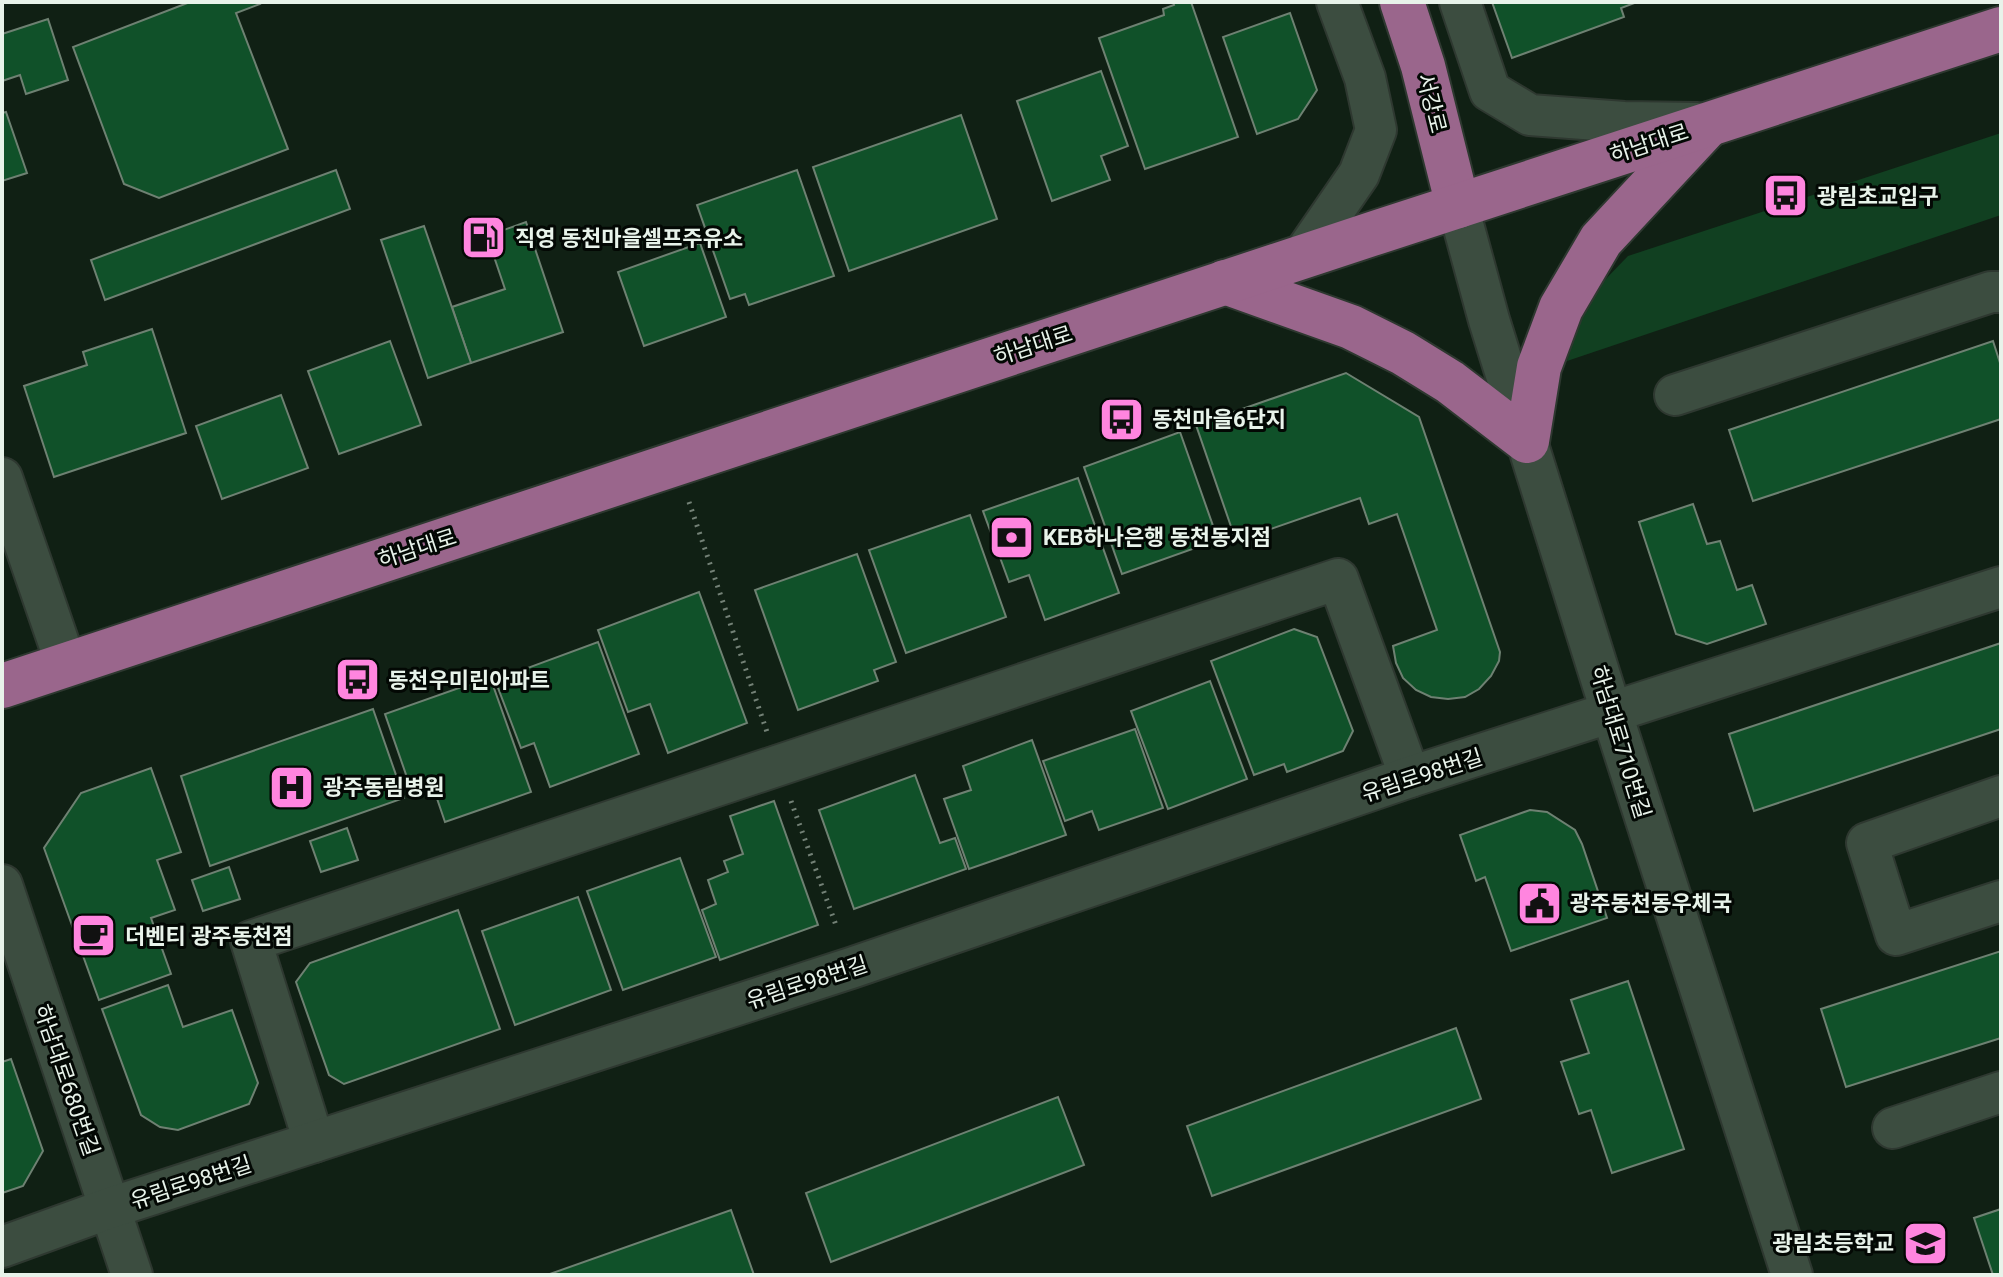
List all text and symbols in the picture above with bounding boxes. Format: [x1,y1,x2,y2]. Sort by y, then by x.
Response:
street label: 서강로 [1412,71,1451,136]
street label: 하남대로 [1607,119,1692,168]
bus stop icon: 광림초교입구 [1762,172,1810,220]
place label: 광림초교입구 [1817,184,1938,209]
fuel station icon: 직영 동천마을셀프주유소 [460,214,508,262]
place label: 직영 동천마을셀프주유소 [515,226,743,251]
street label: 하남대로 [991,321,1076,370]
bus stop icon: 동천마을6단지 [1097,395,1145,443]
place label: 동천마을6단지 [1152,407,1286,432]
bank icon: KEB하나은행 동천동지점 [988,513,1036,561]
street label: 하남대로 [375,524,460,573]
place label: KEB하나은행 동천동지점 [1043,525,1271,550]
bus stop icon: 동천우미린아파트 [333,656,381,704]
street label: 하남대로710번길 [1585,663,1656,822]
place label: 동천우미린아파트 [388,668,550,693]
street label: 유림로98번길 [1358,744,1486,807]
hospital icon: 광주동림병원 [268,763,316,811]
place label: 광주동림병원 [323,775,444,800]
public building icon: 광주동천동우체국 [1515,879,1563,927]
place label: 광주동천동우체국 [1570,891,1732,916]
cafe icon: 더벤티 광주동천점 [70,912,118,960]
place label: 더벤티 광주동천점 [125,924,292,949]
street label: 유림로98번길 [743,951,871,1014]
street label: 하남대로680번길 [29,1001,104,1159]
street label: 유림로98번길 [127,1151,255,1214]
school or university icon: 광림초등학교 [1901,1219,1949,1267]
place label: 광림초등학교 [1773,1231,1894,1256]

